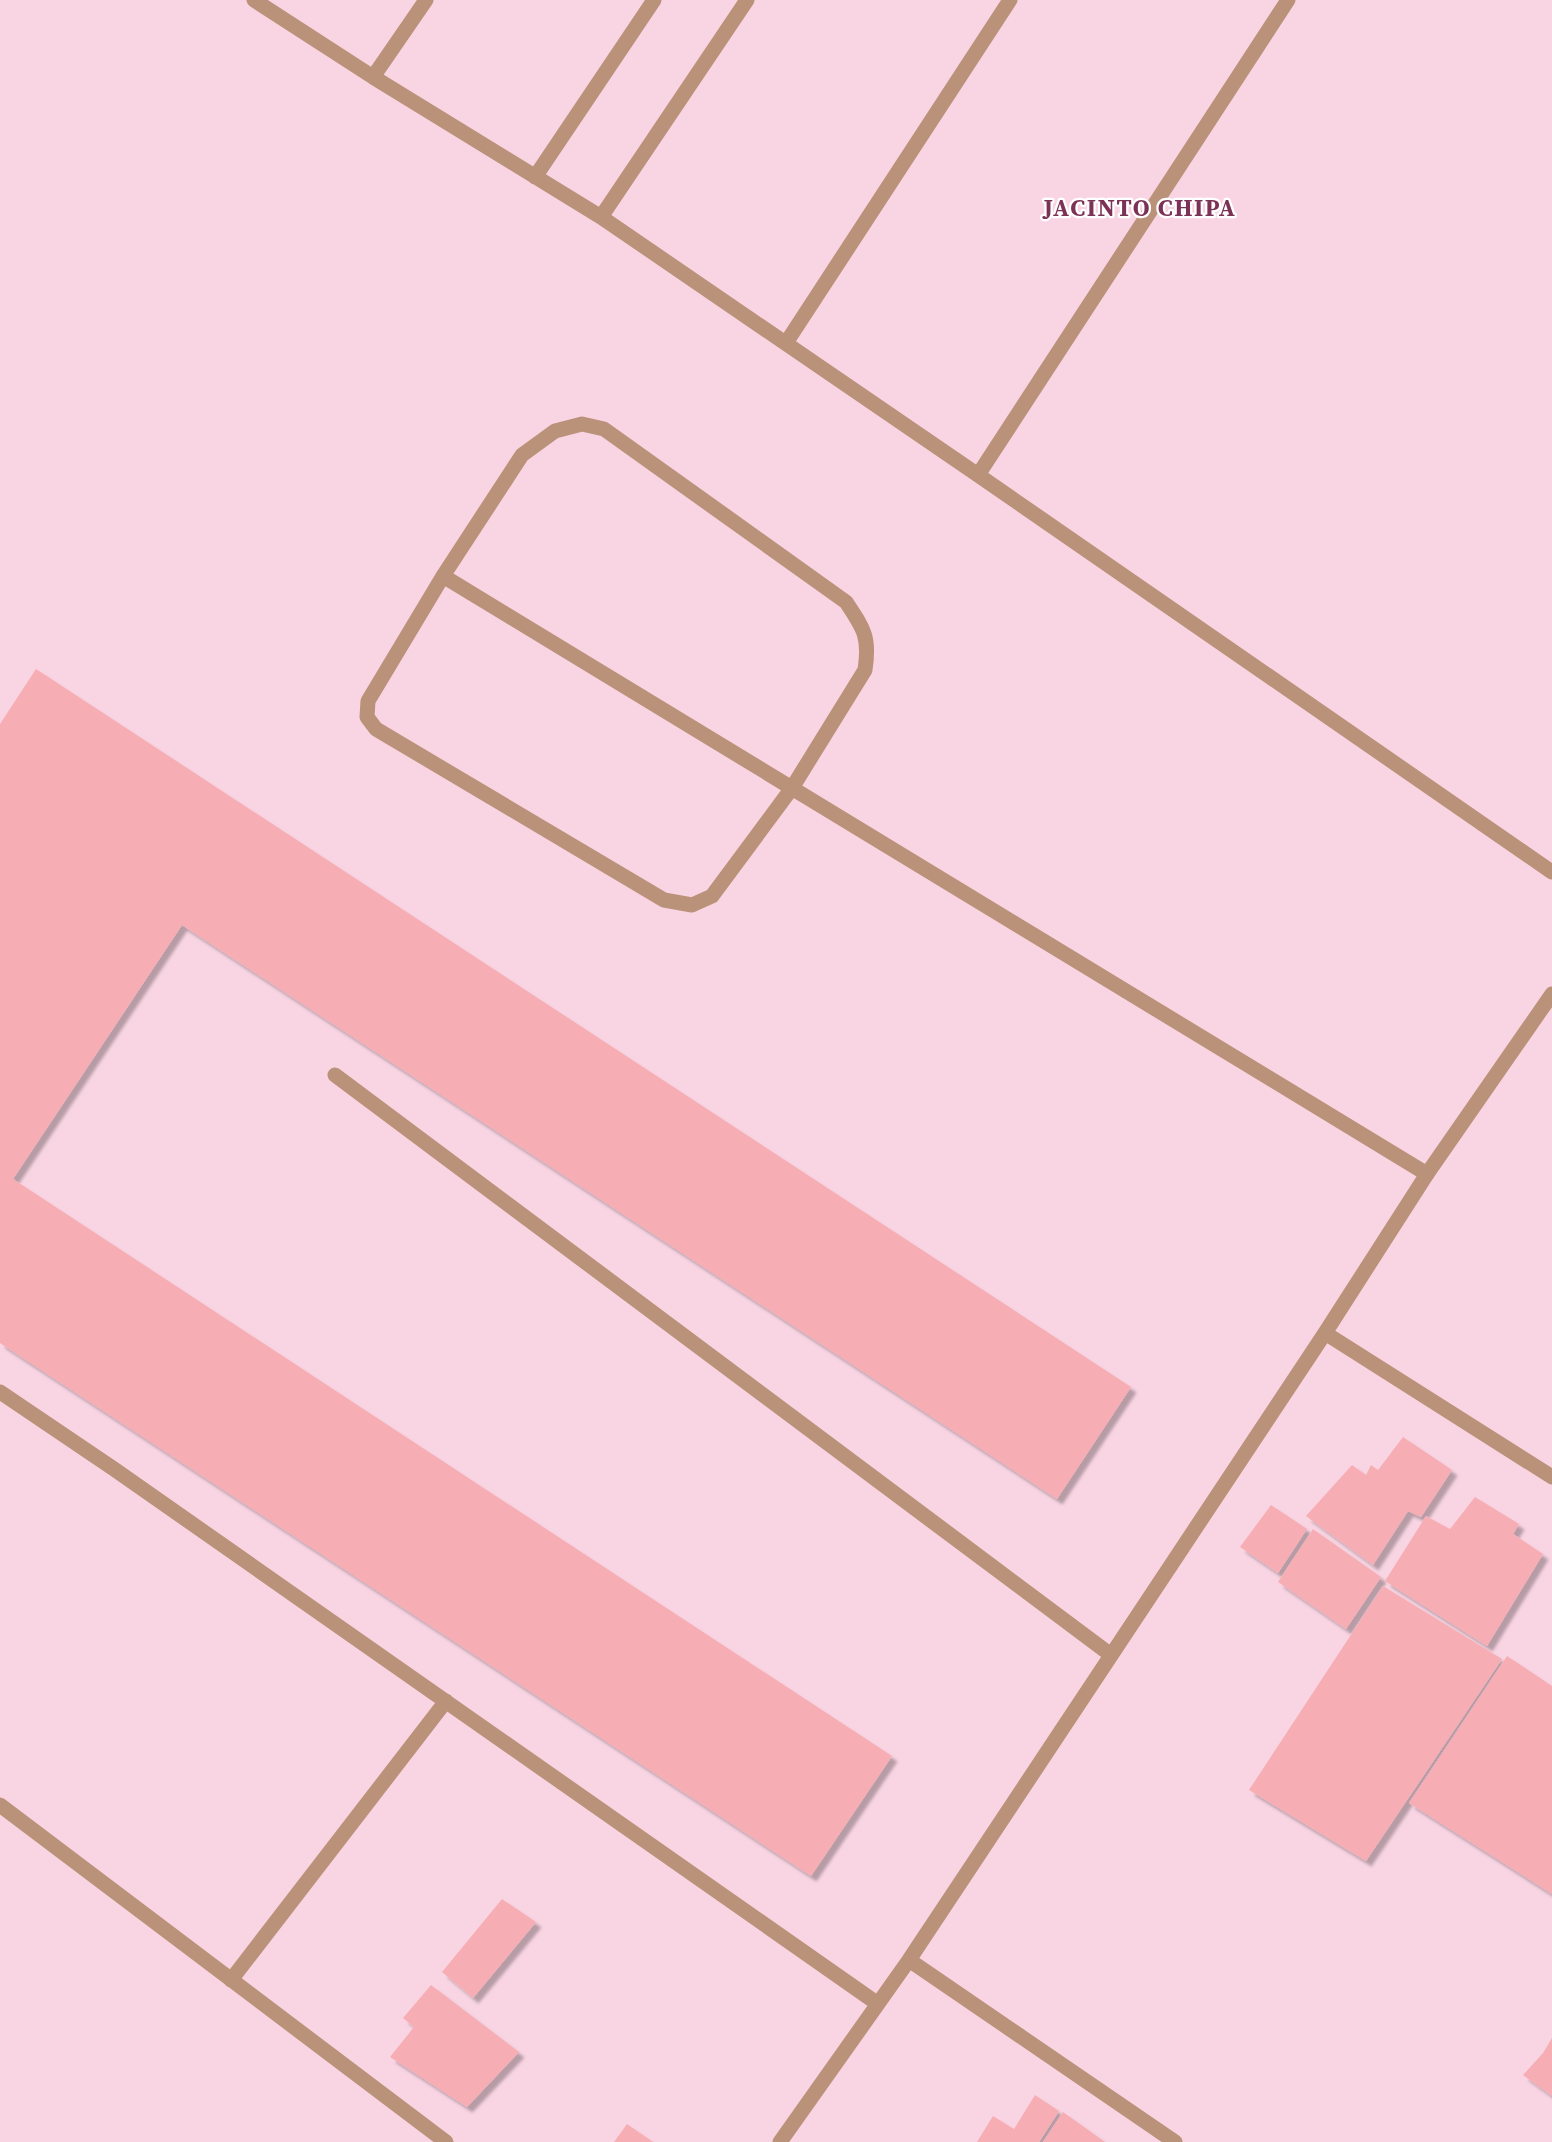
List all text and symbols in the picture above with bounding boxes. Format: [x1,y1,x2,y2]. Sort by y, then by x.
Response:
district label: JACINTO CHIPA [1041,191,1237,224]

